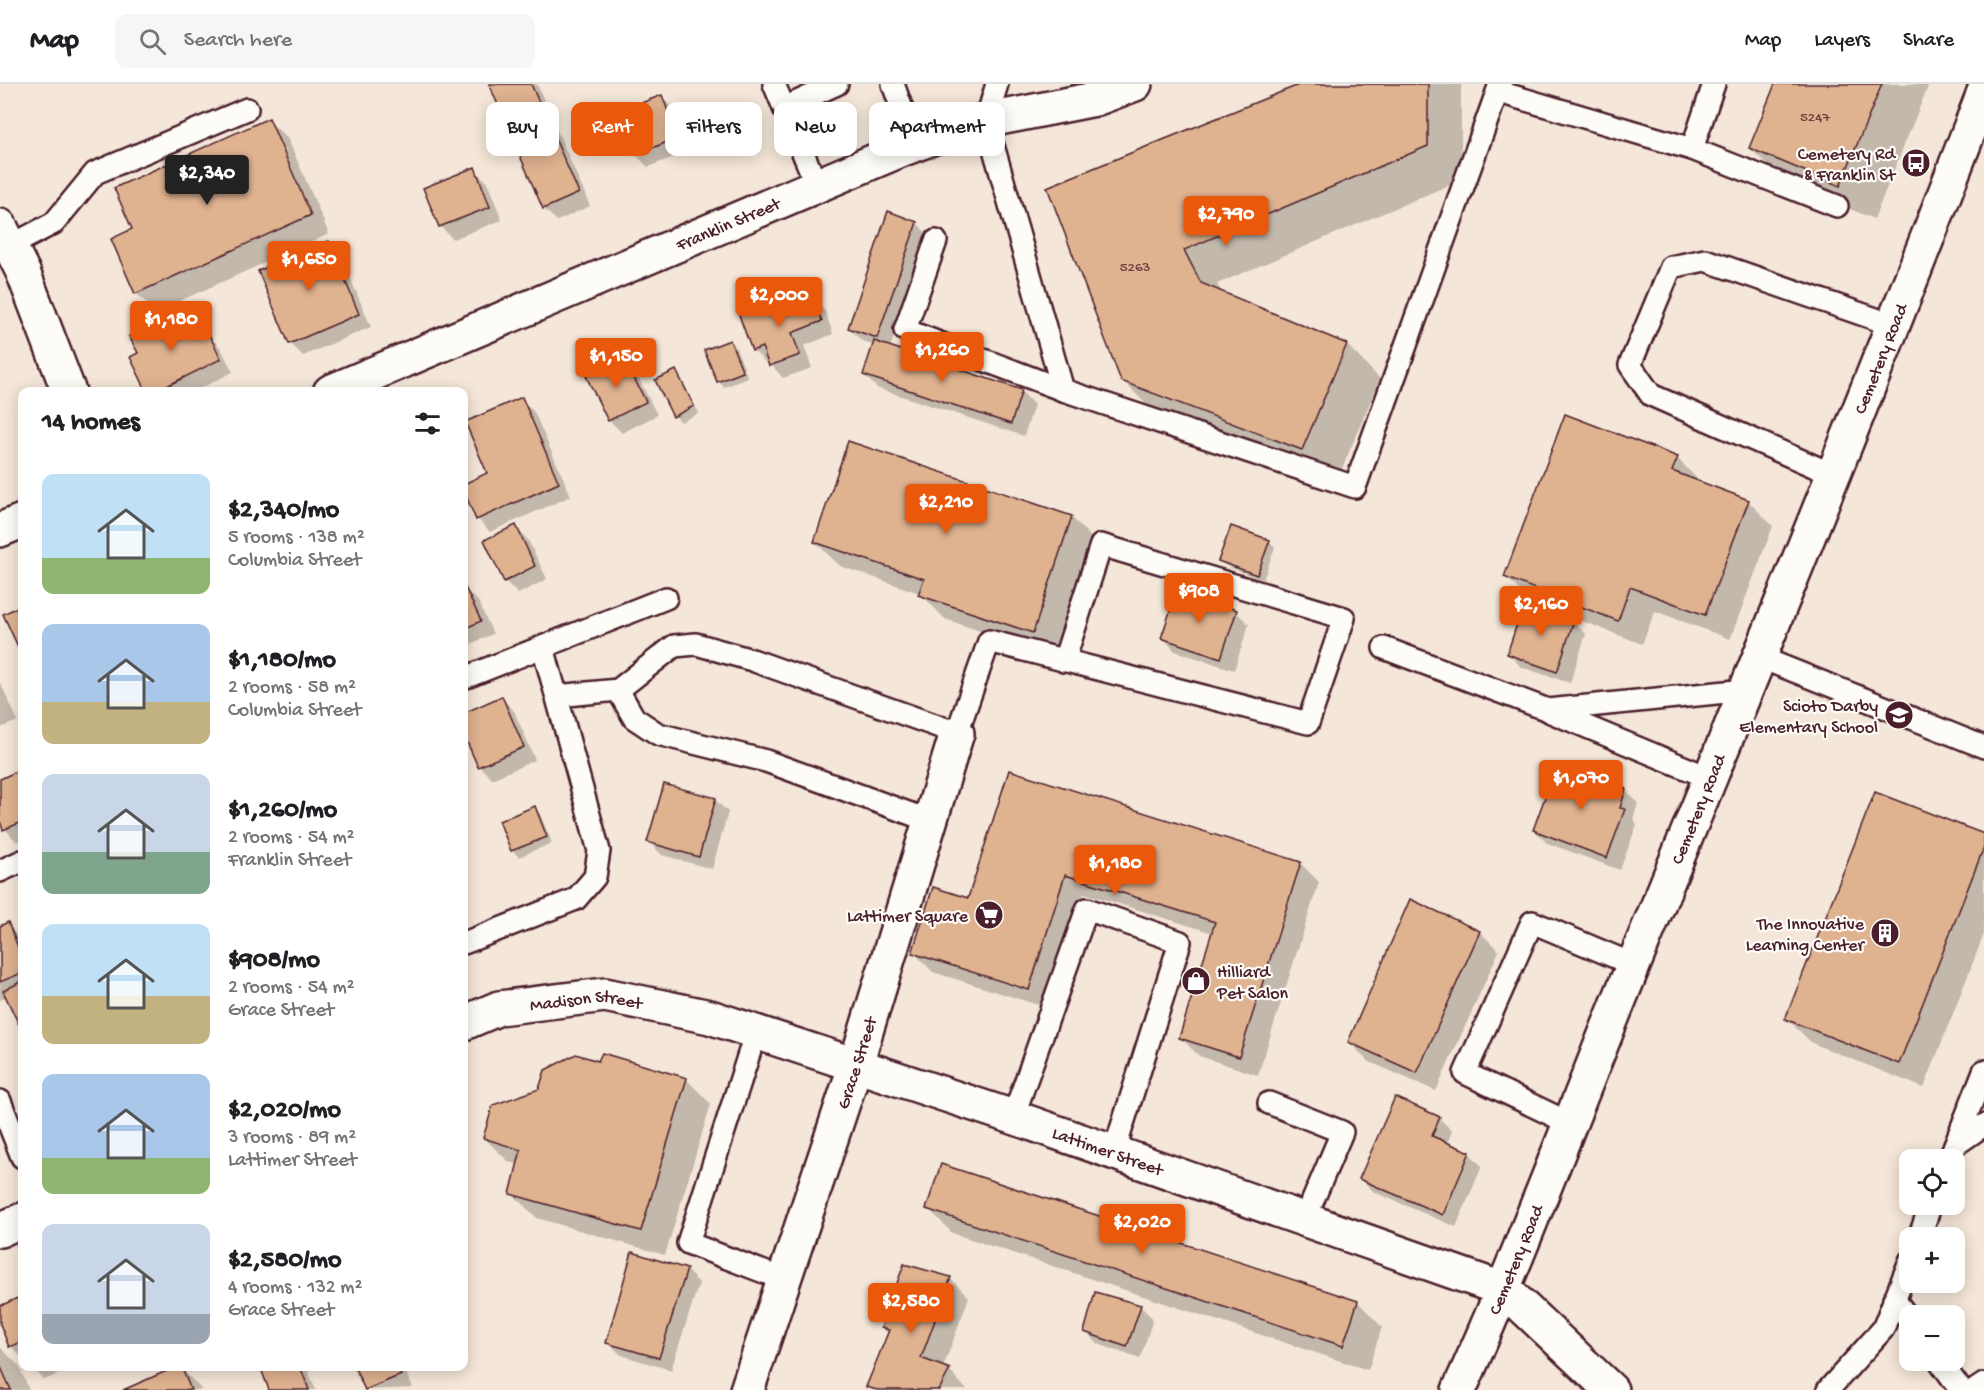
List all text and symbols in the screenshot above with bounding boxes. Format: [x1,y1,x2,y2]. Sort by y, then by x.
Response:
search box [115,14,535,68]
text: Map [30,25,79,58]
icon: search [136,25,169,58]
text: Search here [184,28,292,54]
text: Map [1745,29,1781,54]
text: Layers [1814,29,1870,54]
text: Share [1903,29,1954,54]
chip: Buy [486,102,559,156]
chip: Rent [571,102,653,156]
chip: Filters [665,102,762,156]
chip: New [774,102,857,156]
chip: Apartment [869,102,1005,156]
house number: 5247 [1800,109,1831,127]
place label: Cemetery Rd & Franklin St [1798,145,1897,187]
bus stop icon: Cemetery Rd & Franklin St [1900,147,1932,179]
pin: $2,340 [158,155,256,206]
text: $2,340 [179,163,235,186]
street label: Franklin Street [673,194,785,257]
pin: $2,790 [1177,196,1275,247]
text: $2,790 [1198,204,1254,227]
pin: $1,650 [260,241,358,292]
text: $1,650 [281,249,337,272]
house number: 5263 [1120,259,1151,277]
pin: $2,000 [730,277,828,328]
text: $2,000 [749,285,809,308]
street label: Cemetery Road [1851,300,1914,418]
pin: $1,180 [122,301,220,352]
text: $1,180 [144,309,198,332]
pin: $1,260 [893,332,991,383]
pin: $1,150 [567,338,665,389]
text: $1,260 [915,340,969,363]
text: $1,150 [589,346,643,369]
icon: filters [411,407,444,440]
text: 14 homes [42,408,140,439]
pin: $2,210 [897,484,995,535]
text: $2,210 [919,492,973,515]
text: $2,340/mo [228,496,339,527]
icon: home [90,498,162,570]
text: 5 rooms · 138 m² [228,527,365,550]
text: Columbia Street [228,550,361,573]
pin: $908 [1163,573,1235,624]
text: $908 [1178,581,1220,604]
pin: $2,160 [1492,586,1590,637]
text: $2,160 [1514,594,1568,617]
text: $1,180/mo [228,646,336,677]
icon: home [90,648,162,720]
text: 2 rooms · 58 m² [228,677,356,700]
place label: Scioto Darby Elementary School [1739,697,1878,739]
school or university icon: Scioto Darby Elementary School [1883,699,1915,731]
text: Columbia Street [228,700,361,723]
street label: Cemetery Road [1668,751,1732,868]
pin: $1,070 [1532,760,1630,811]
text: $1,070 [1553,768,1609,791]
text: $1,260/mo [228,796,337,827]
icon: home [90,798,162,870]
text: 2 rooms · 54 m² [228,827,355,850]
pin: $1,180 [1066,845,1164,896]
text: Franklin Street [228,850,351,873]
text: $1,180 [1088,853,1142,876]
supermarket icon: Lattimer Square [973,899,1005,931]
place label: Lattimer Square [847,907,969,928]
place label: The Innovative Learning Center [1746,915,1866,957]
building icon: The Innovative Learning Center [1869,917,1901,949]
text: $908/mo [228,946,320,977]
icon: home [90,948,162,1020]
place label: Hilliard Pet Salon [1216,963,1288,1005]
shop icon: Hilliard Pet Salon [1180,965,1212,997]
text: 2 rooms · 54 m² [228,977,355,1000]
street label: Madison Street [529,987,645,1017]
text: Grace Street [228,1000,334,1023]
street label: Grace Street [834,1013,883,1112]
text: $2,020/mo [228,1096,341,1127]
icon: home [90,1098,162,1170]
street label: Lattimer Street [1049,1124,1167,1182]
text: 3 rooms · 89 m² [228,1127,356,1150]
map controls [1899,1149,1965,1371]
button: locate [1899,1149,1965,1215]
text: Lattimer Street [228,1150,357,1173]
street label: Cemetery Road [1485,1201,1550,1318]
pin: $2,020 [1093,1204,1191,1255]
text: $2,020 [1113,1212,1171,1235]
button: + [1899,1227,1965,1293]
text: $2,580/mo [228,1246,341,1277]
icon: home [90,1248,162,1320]
text: 4 rooms · 132 m² [228,1277,362,1300]
pin: $2,580 [862,1283,960,1334]
text: $2,580 [882,1291,940,1314]
text: Grace Street [228,1300,334,1323]
button: − [1899,1305,1965,1371]

